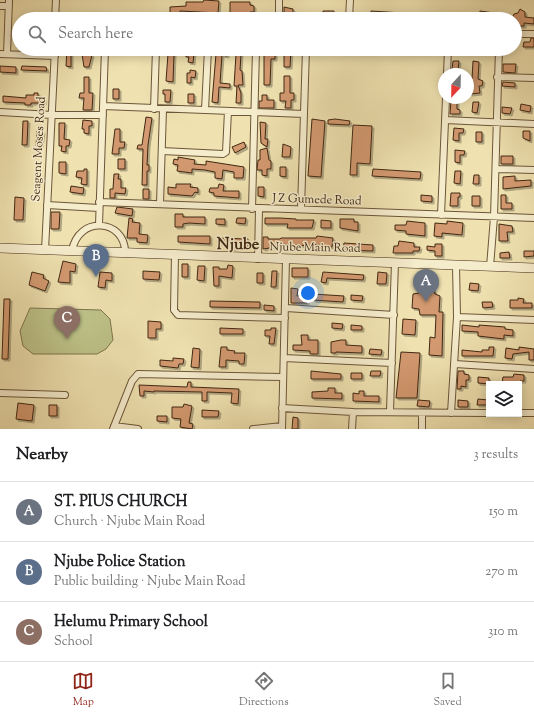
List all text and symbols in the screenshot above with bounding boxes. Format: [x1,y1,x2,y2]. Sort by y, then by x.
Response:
search box [12,12,522,56]
icon: search [26,23,48,45]
text: Search here [58,24,133,45]
north arrow [438,68,474,104]
street label: Seagent Moses Road [27,96,51,202]
street label: J Z Gumede Road [271,189,362,211]
district label: Njube [217,234,260,257]
street label: Njube Main Road [269,238,361,258]
pin: B [83,244,109,277]
pin: A [413,269,439,302]
your location [298,283,318,303]
pin: C [54,306,80,339]
map controls [486,381,522,417]
button: layers [486,381,522,417]
text: Nearby [16,443,68,467]
text: 3 results [473,446,518,464]
text: ST. PIUS CHURCH [54,492,187,513]
text: A [24,503,34,521]
text: 150 m [489,503,518,521]
text: Church · Njube Main Road [54,513,205,531]
text: Njube Police Station [54,552,186,573]
text: B [25,563,33,581]
text: 270 m [485,563,518,581]
text: Public building · Njube Main Road [54,573,246,591]
text: Helumu Primary School [54,612,208,633]
text: C [24,623,34,641]
text: 310 m [488,623,518,641]
text: School [54,633,93,651]
tab: Map [72,670,94,710]
tab: Directions [239,670,289,710]
tab: Saved [433,670,462,710]

